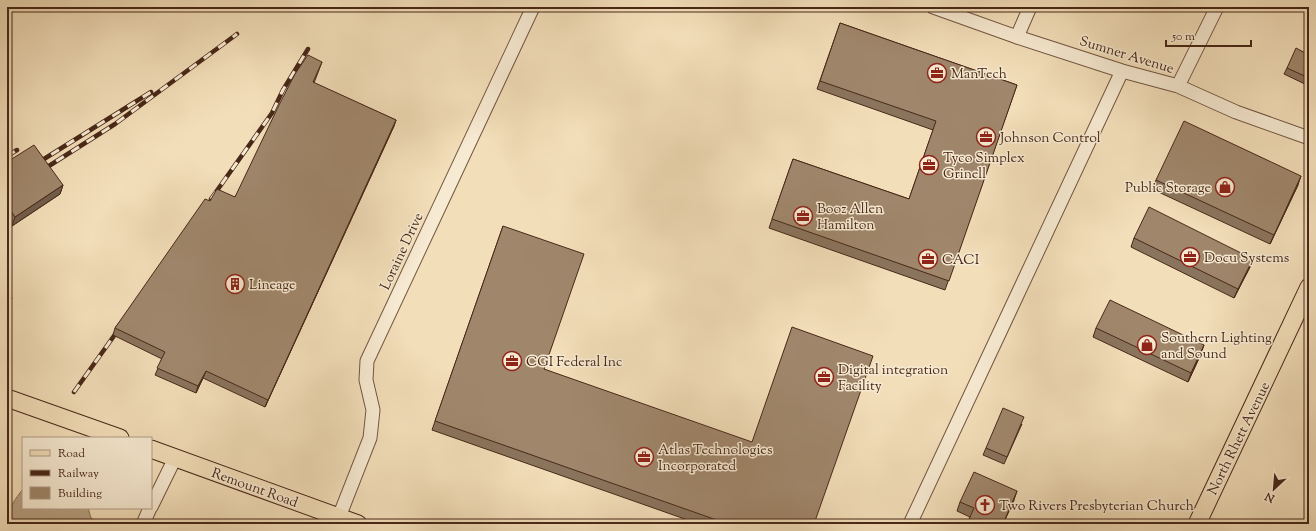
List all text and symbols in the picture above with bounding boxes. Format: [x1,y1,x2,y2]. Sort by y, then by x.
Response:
scale bar [1166,22,1251,48]
text: 50 m [1171,28,1195,46]
street label: Sumner Avenue [1077,32,1176,80]
office icon: ManTech [926,62,948,84]
place label: ManTech [951,65,1007,85]
office icon: Johnson Control [975,126,997,148]
place label: Johnson Control [999,129,1101,149]
place label: Tyco Simplex Grinell [943,149,1025,185]
office icon: Tyco Simplex Grinell [918,154,940,176]
shop icon: Public Storage [1214,176,1236,198]
place label: Public Storage [1125,179,1211,199]
place label: Booz Allen Hamilton [817,200,883,236]
office icon: Booz Allen Hamilton [792,205,814,227]
street label: Loraine Drive [376,210,429,294]
office icon: Docu Systems [1179,246,1201,268]
office icon: CACI [917,248,939,270]
place label: Docu Systems [1204,249,1289,269]
place label: CACI [942,251,980,271]
building icon: Lineage [224,273,246,295]
place label: Lineage [249,276,296,296]
place label: Southern Lighting and Sound [1161,329,1272,365]
shop icon: Southern Lighting and Sound [1136,334,1158,356]
office icon: CGI Federal Inc [501,350,523,372]
place label: CGI Federal Inc [526,353,622,373]
place label: Digital integration Facility [838,361,948,397]
office icon: Digital integration Facility [813,366,835,388]
street label: North Rhett Avenue [1203,379,1273,497]
legend [22,437,152,509]
place label: Atlas Technologies Incorporated [658,441,772,477]
text: Road [58,445,85,463]
office icon: Atlas Technologies Incorporated [633,446,655,468]
street label: Remount Road [208,464,300,514]
text: Railway [58,465,99,483]
north arrow [1254,469,1294,509]
text: Building [58,485,102,503]
church icon: Two Rivers Presbyterian Church [974,494,996,516]
place label: Two Rivers Presbyterian Church [999,497,1194,517]

